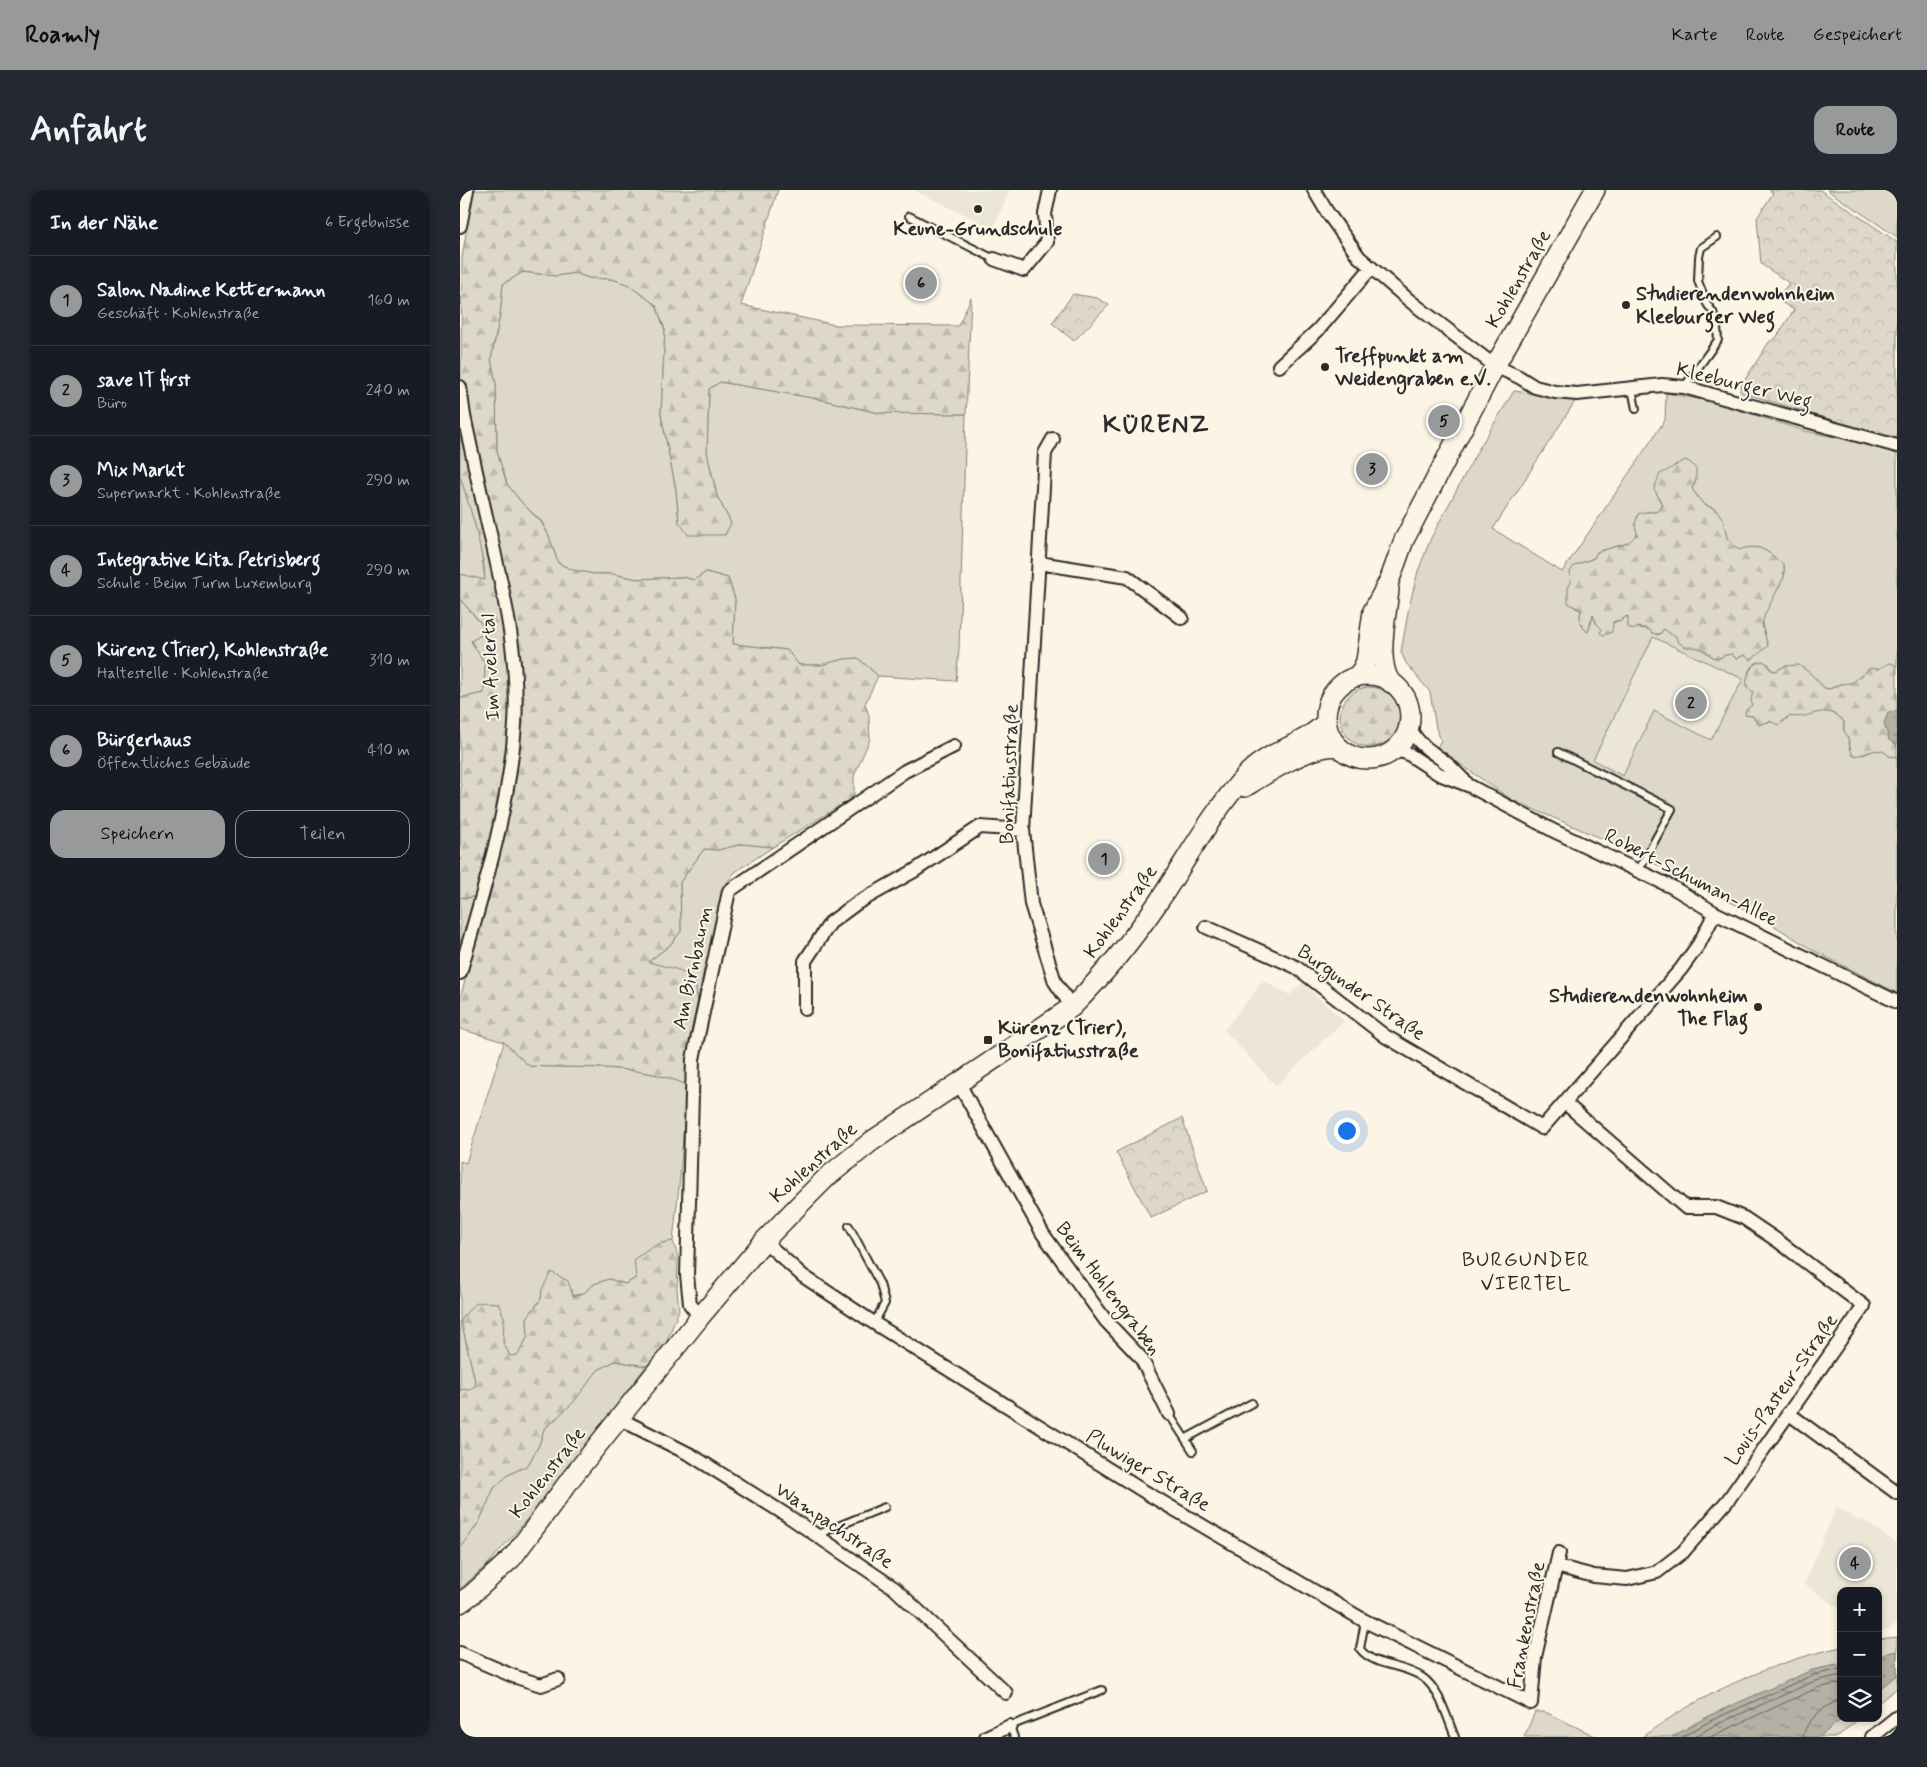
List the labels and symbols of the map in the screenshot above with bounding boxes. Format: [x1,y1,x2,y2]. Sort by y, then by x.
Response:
marker: Keune-Grundschule [972,203,984,215]
place label: Keune-Grundschule [893,216,1063,243]
street label: Kohlenstraße [1480,225,1558,333]
pin: 6 [905,264,937,302]
place label: Studierendenwohnheim Kleeburger Weg [1636,281,1835,333]
marker: Studierendenwohnheim Kleeburger Weg [1620,299,1632,311]
place label: Treffpunkt am Weidengraben e.V. [1334,343,1491,395]
street label: Kleeburger Weg [1673,356,1815,418]
marker: Treffpunkt am Weidengraben e.V. [1319,361,1331,373]
pin: 5 [1428,402,1460,440]
district label: KÜRENZ [1103,409,1209,442]
pin: 3 [1356,450,1388,488]
street label: Im Avelertal [475,613,507,721]
pin: 2 [1675,684,1707,722]
street label: Bonifatiusstraße [994,703,1026,845]
street label: Robert-Schuman-Allee [1599,822,1783,934]
pin: 1 [1088,840,1120,878]
street label: Kohlenstraße [1078,860,1164,964]
street label: Am Birnbaum [667,904,719,1032]
street label: Burgunder Straße [1291,939,1431,1048]
place label: Studierendenwohnheim The Flag [1549,983,1748,1035]
marker: Studierendenwohnheim The Flag [1752,1001,1764,1013]
place label: Kürenz (Trier), Bonifatiusstraße [998,1015,1139,1065]
marker: Kürenz (Trier), Bonifatiusstraße [982,1034,994,1046]
street label: Kohlenstraße [764,1116,864,1210]
your location [1334,1118,1360,1144]
street label: Beim Hohlengraben [1048,1217,1167,1362]
district label: BURGUNDER VIERTEL [1462,1246,1590,1298]
street label: Louis-Pasteur-Straße [1719,1308,1845,1471]
street label: Kohlenstraße [504,1421,592,1525]
street label: Pluwiger Straße [1081,1423,1215,1519]
street label: Wampachstraße [770,1476,899,1576]
pin: 4 [1839,1544,1871,1582]
street label: Frankenstraße [1501,1559,1553,1691]

